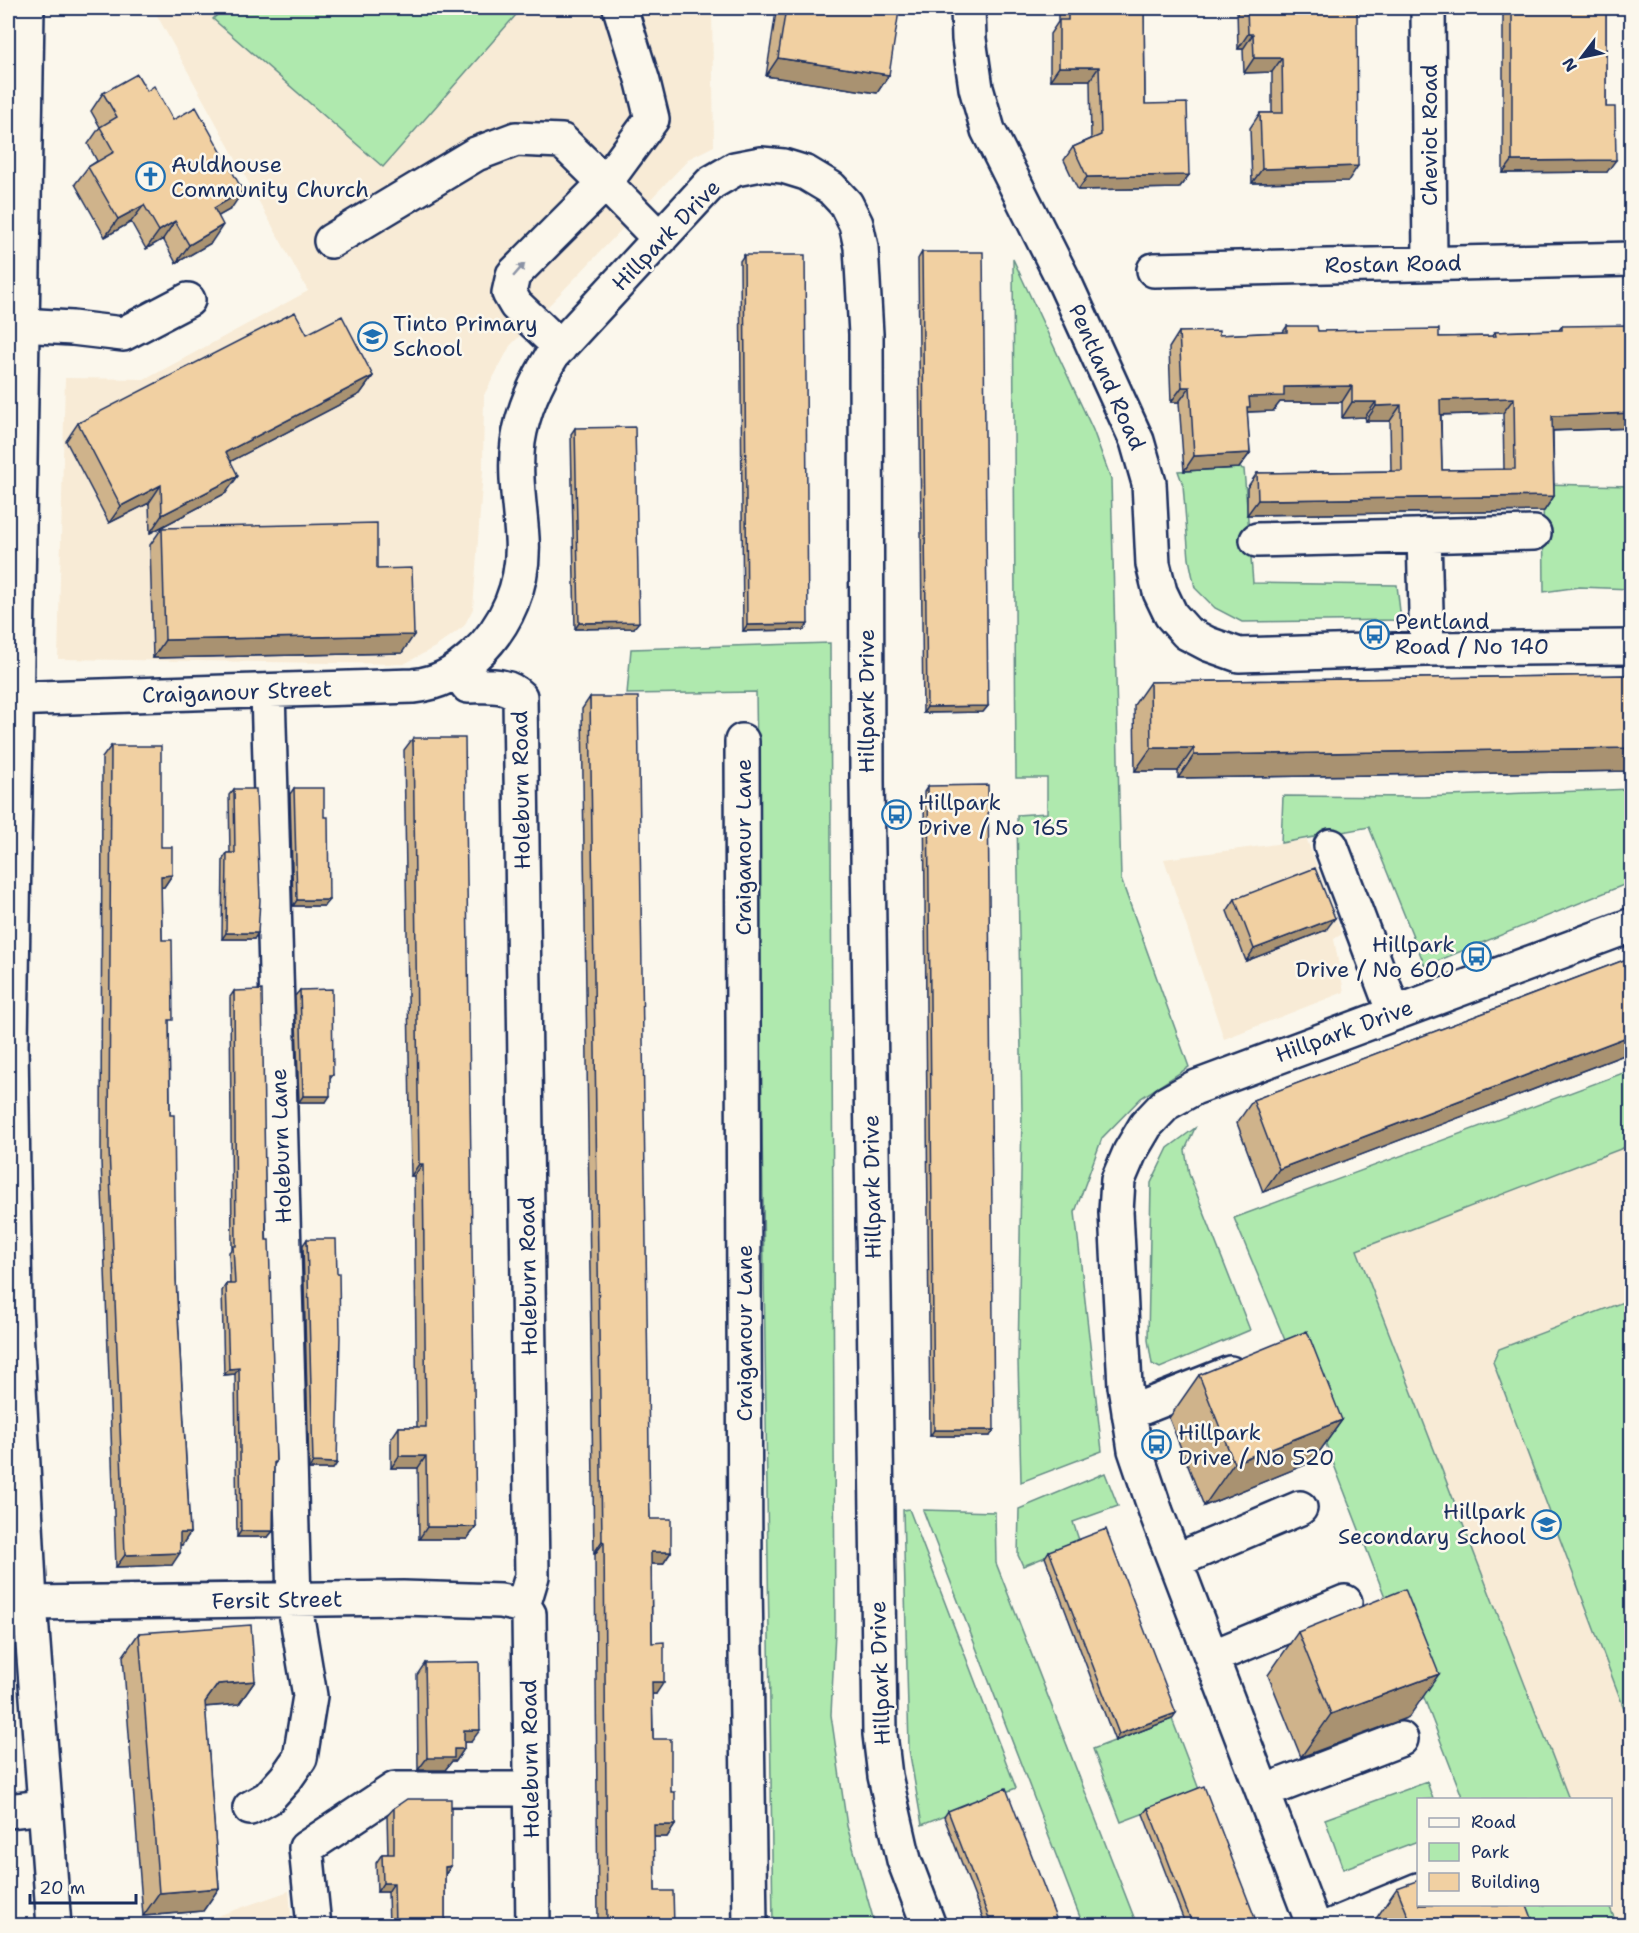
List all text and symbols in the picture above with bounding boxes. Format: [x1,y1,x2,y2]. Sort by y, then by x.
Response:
north arrow [1552,27,1612,87]
text: N [1557,54,1582,76]
street label: Cheviot Road [1415,64,1444,206]
place label: Auldhouse Community Church [171,150,369,204]
church icon: Auldhouse Community Church [134,161,166,193]
street label: Hillpark Drive [605,173,727,297]
street label: Rostan Road [1324,248,1462,280]
one-way arrow [513,262,526,278]
street label: Pentland Road [1062,299,1152,455]
place label: Tinto Primary School [393,309,538,363]
school or university icon: Tinto Primary School [356,320,388,352]
place label: Pentland Road / No 140 [1395,607,1549,661]
bus stop icon: Pentland Road / No 140 [1358,618,1390,650]
street label: Hillpark Drive [852,629,881,773]
street label: Craiganour Street [141,674,333,710]
street label: Holeburn Road [505,710,537,870]
street label: Craiganour Lane [729,759,758,935]
place label: Hillpark Drive / No 165 [918,788,1068,842]
bus stop icon: Hillpark Drive / No 165 [881,799,913,831]
place label: Hillpark Drive / No 600 [1295,930,1455,984]
bus stop icon: Hillpark Drive / No 600 [1460,941,1492,973]
street label: Hillpark Drive [1271,993,1417,1069]
street label: Holeburn Lane [264,1068,298,1224]
street label: Hillpark Drive [856,1114,888,1260]
street label: Holeburn Road [512,1196,544,1356]
street label: Craiganour Lane [730,1245,759,1421]
place label: Hillpark Drive / No 520 [1178,1418,1335,1472]
bus stop icon: Hillpark Drive / No 520 [1141,1429,1173,1461]
place label: Hillpark Secondary School [1338,1497,1526,1551]
school or university icon: Hillpark Secondary School [1531,1508,1563,1540]
street label: Fersit Street [211,1584,343,1616]
street label: Hillpark Drive [863,1600,897,1746]
street label: Holeburn Road [514,1679,546,1839]
legend [1417,1798,1612,1906]
text: Road [1471,1810,1516,1834]
text: Park [1471,1840,1510,1864]
scale bar [30,1867,136,1905]
text: Building [1471,1870,1540,1894]
text: 20 m [39,1876,85,1900]

